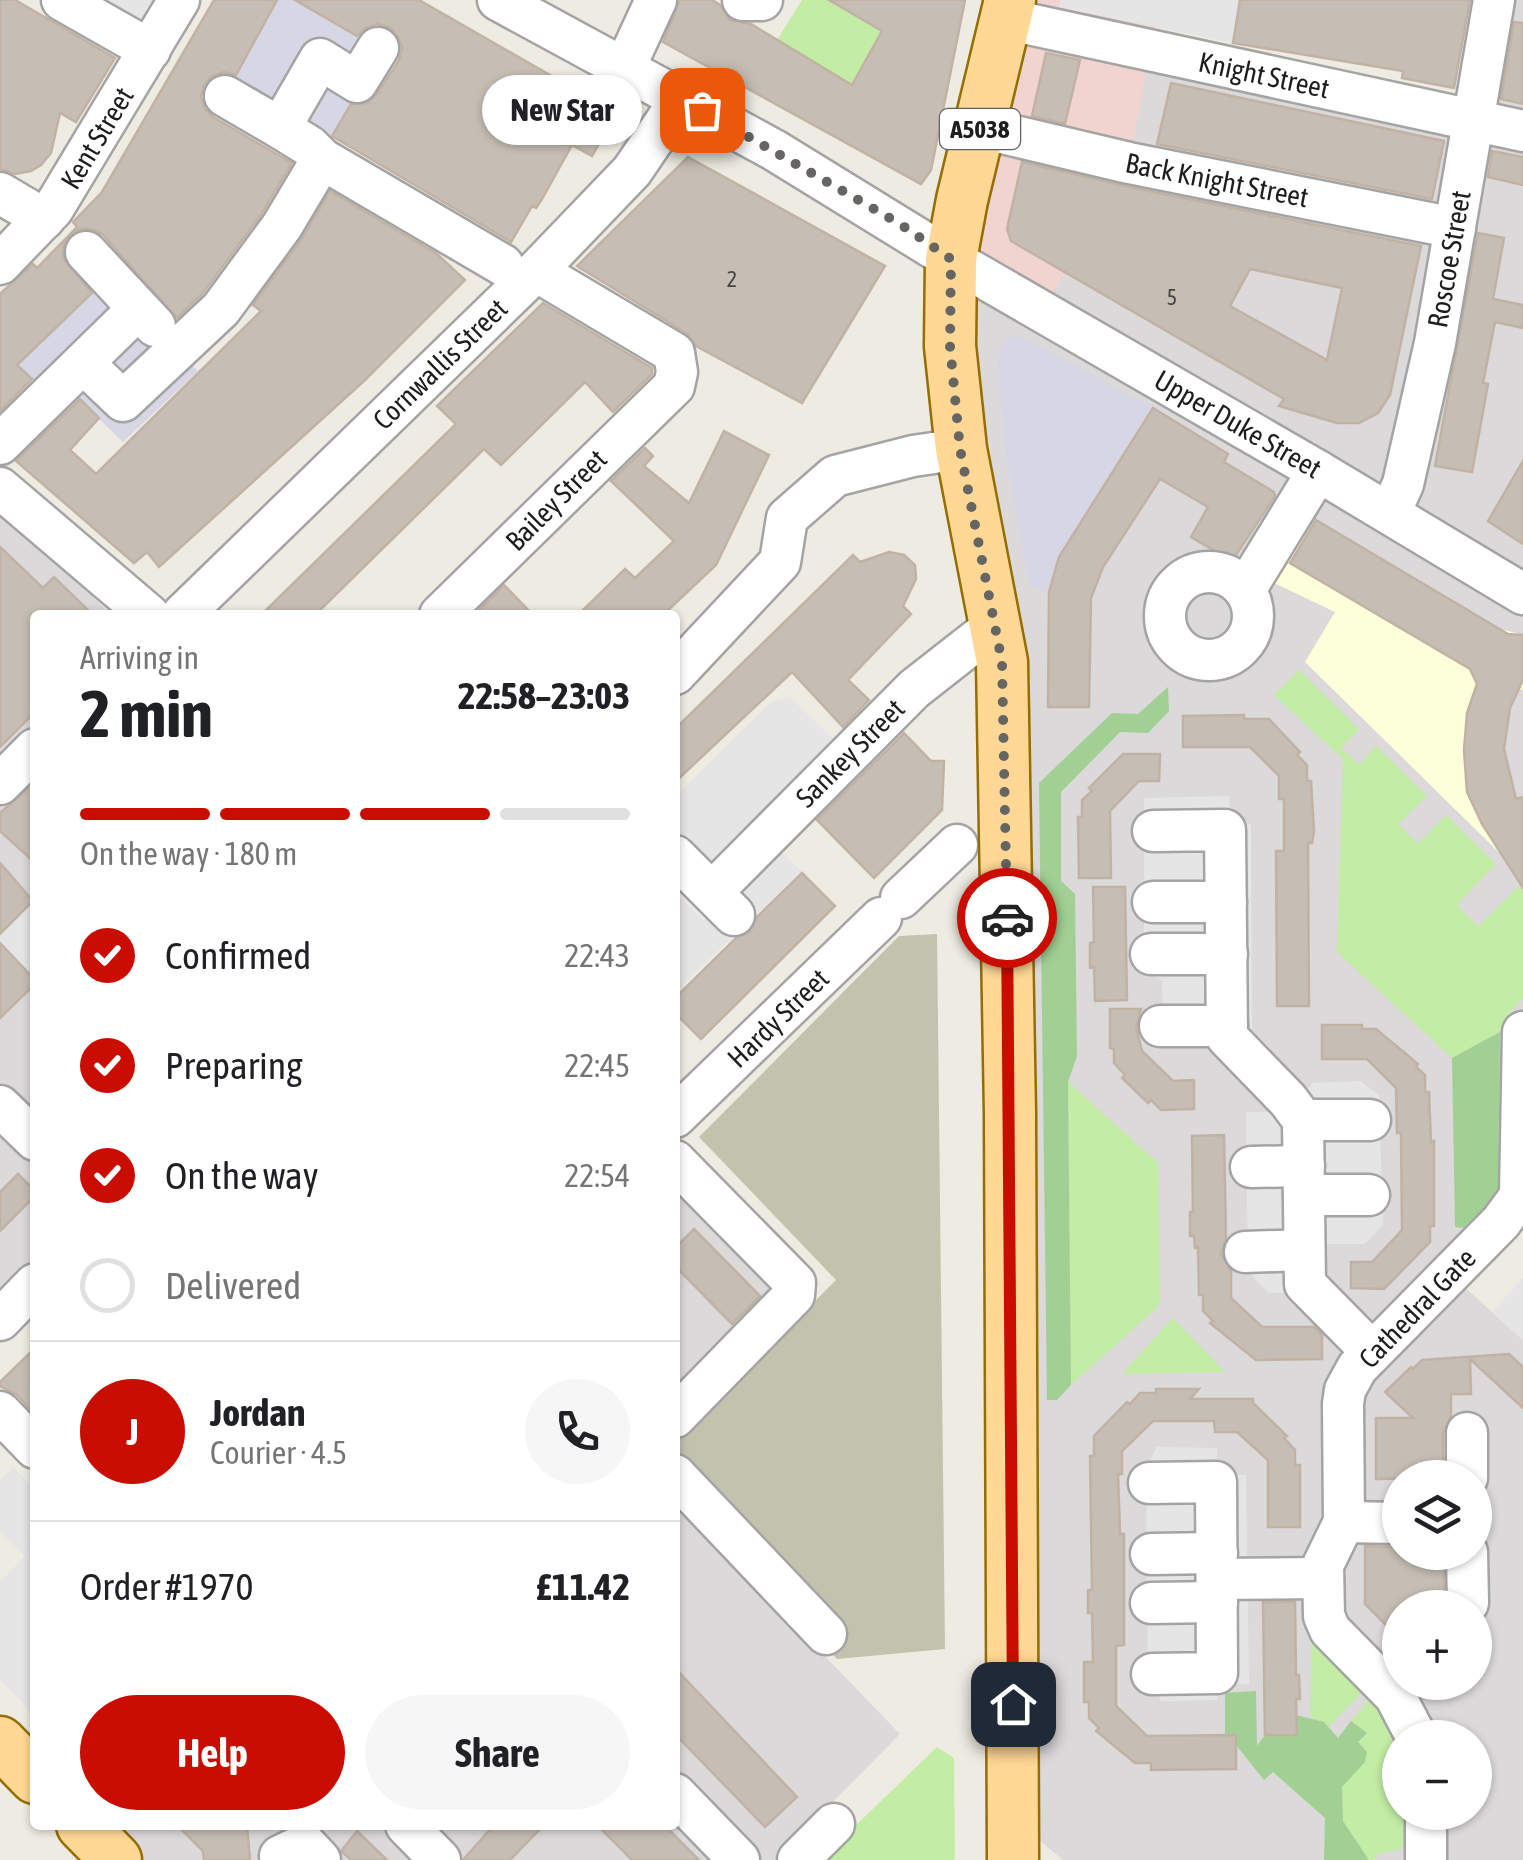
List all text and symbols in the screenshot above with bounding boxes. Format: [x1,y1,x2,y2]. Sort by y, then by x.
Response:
street label: Knight Street [1196,46,1332,104]
pin [660,68,745,153]
callout: New Star [482,75,642,145]
street label: Kent Street [54,81,140,195]
icon: bag [675,83,730,138]
text: New Star [510,91,614,128]
road number: A5038 [940,109,1020,149]
street label: Back Knight Street [1123,147,1311,213]
street label: Roscoe Street [1421,188,1477,330]
house number: 2 [727,266,737,292]
house number: 5 [1167,284,1177,310]
street label: Cornwallis Street [366,292,514,436]
street label: Upper Duke Street [1149,363,1327,485]
street label: Bailey Street [499,443,613,557]
text: Arriving in [80,639,199,676]
text: 22:58–23:03 [458,674,630,717]
text: 2 min [80,676,213,751]
street label: Sankey Street [789,692,911,814]
text: On the way · 180 m [80,835,297,872]
courier [957,868,1057,968]
icon: car [980,891,1035,946]
icon: check [80,928,135,983]
text: Confirmed [165,934,311,977]
text: 22:43 [564,937,630,974]
street label: Hardy Street [721,962,835,1074]
icon: check [80,1038,135,1093]
text: Preparing [165,1044,303,1087]
text: 22:45 [564,1047,630,1084]
icon: check [80,1148,135,1203]
text: On the way [165,1154,318,1197]
text: 22:54 [564,1157,630,1194]
street label: Cathedral Gate [1352,1242,1482,1374]
text: Delivered [165,1264,301,1307]
button: phone [525,1379,630,1484]
text: Jordan [210,1391,305,1434]
text: J [126,1410,139,1453]
text: Courier · 4.5 [210,1434,347,1471]
map controls [1382,1460,1492,1830]
button: layers [1382,1460,1492,1570]
text: Order #1970 [80,1565,253,1608]
text: £11.42 [536,1565,630,1608]
button: + [1382,1590,1492,1700]
pin [971,1662,1056,1747]
icon: home [986,1677,1041,1732]
button: Help [80,1695,345,1810]
button: Share [365,1695,630,1810]
button: − [1382,1720,1492,1830]

